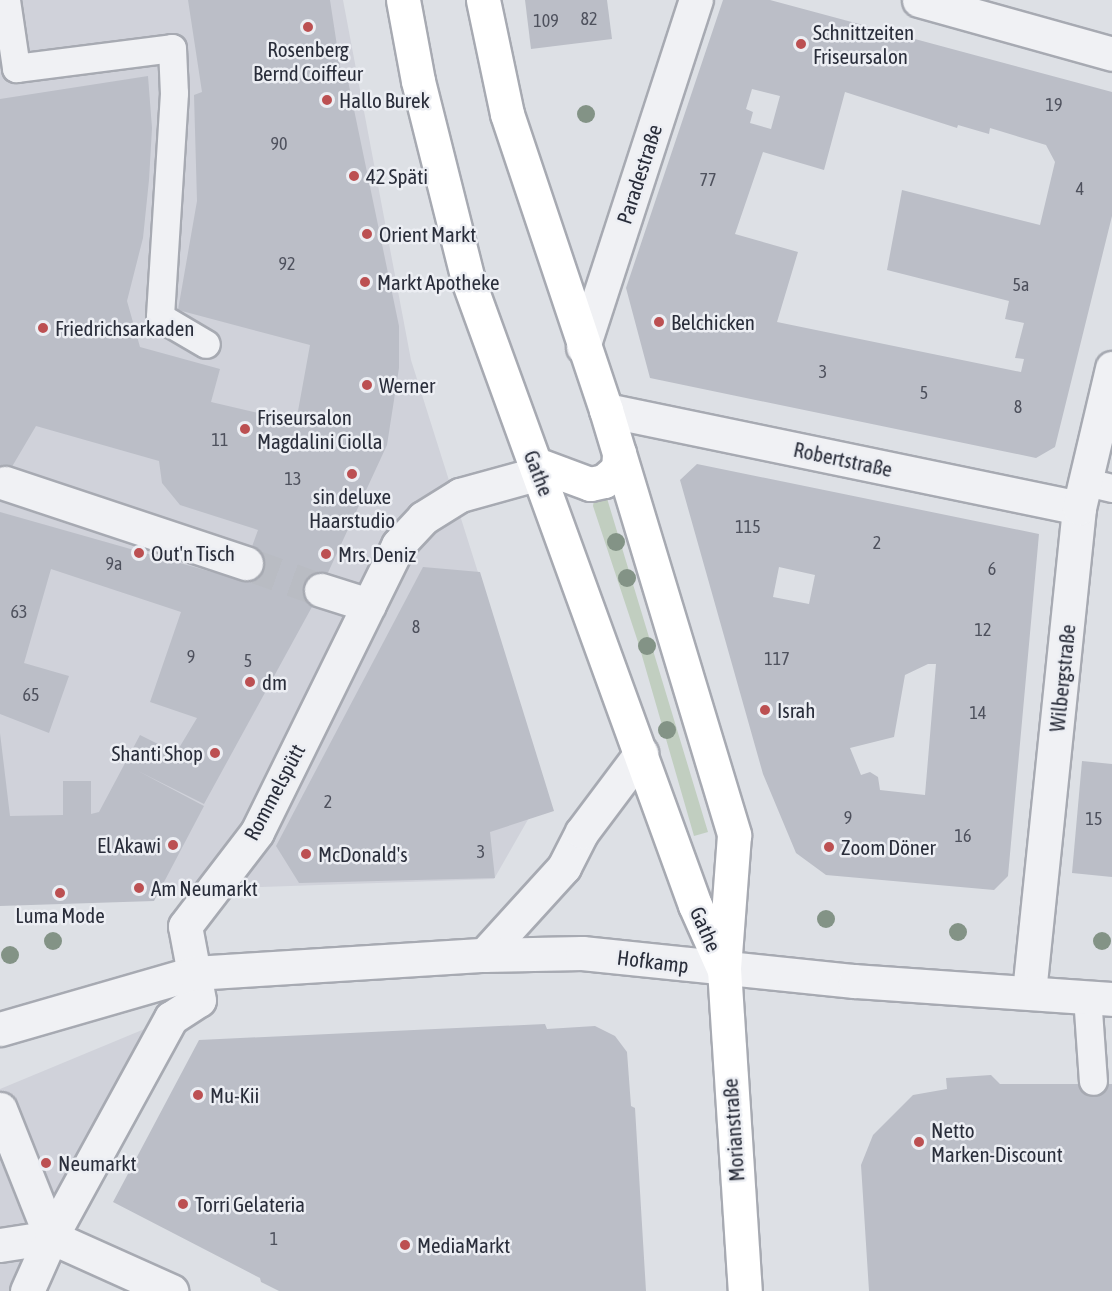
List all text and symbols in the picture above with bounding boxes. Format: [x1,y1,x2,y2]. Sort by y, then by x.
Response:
house number: 82 [581,8,597,30]
house number: 109 [533,10,559,32]
place label: Schnittzeiten Friseursalon [813,19,914,69]
marker: Rosenberg Bernd Coiffeur [301,20,315,34]
place label: Rosenberg Bernd Coiffeur [253,36,363,86]
marker: Schnittzeiten Friseursalon [794,37,808,51]
place label: Hallo Burek [339,87,430,113]
marker: Hallo Burek [320,93,334,107]
house number: 19 [1046,94,1062,116]
street label: Paradestraße [611,121,667,227]
house number: 90 [271,133,287,155]
place label: 42 Späti [366,163,428,189]
marker: 42 Späti [347,169,361,183]
house number: 77 [700,169,716,191]
house number: 4 [1076,178,1084,200]
place label: Orient Markt [379,221,476,247]
marker: Orient Markt [360,227,374,241]
house number: 92 [279,253,295,275]
place label: Markt Apotheke [377,269,499,295]
house number: 5a [1013,274,1029,296]
marker: Markt Apotheke [358,275,372,289]
place label: Belchicken [671,309,755,335]
place label: Friedrichsarkaden [55,315,194,341]
marker: Belchicken [652,315,666,329]
marker: Friedrichsarkaden [36,321,50,335]
house number: 3 [819,361,827,383]
place label: Werner [379,372,435,398]
marker: Werner [360,378,374,392]
house number: 5 [920,382,928,404]
house number: 8 [1014,396,1022,418]
place label: Friseursalon Magdalini Ciolla [257,404,382,454]
marker: Friseursalon Magdalini Ciolla [238,422,252,436]
house number: 11 [212,429,228,451]
street label: Robertstraße [791,436,895,482]
street label: Gathe [519,447,559,499]
marker: sin deluxe Haarstudio [345,467,359,481]
house number: 13 [285,468,301,490]
place label: sin deluxe Haarstudio [309,483,395,533]
house number: 115 [735,516,761,538]
house number: 2 [873,532,881,554]
place label: Out'n Tisch [151,540,235,566]
place label: Mrs. Deniz [338,541,416,567]
marker: Out'n Tisch [132,546,146,560]
marker: Mrs. Deniz [319,547,333,561]
house number: 9a [106,553,122,575]
house number: 6 [988,558,996,580]
house number: 63 [11,601,27,623]
house number: 8 [412,616,420,638]
house number: 12 [975,619,991,641]
street label: Wilbergstraße [1044,623,1080,733]
house number: 9 [187,646,195,668]
house number: 117 [764,648,790,670]
house number: 5 [244,650,252,672]
place label: dm [262,669,287,695]
marker: dm [243,675,257,689]
house number: 65 [23,684,39,706]
place label: Israh [777,697,815,723]
house number: 14 [970,702,986,724]
marker: Israh [758,703,772,717]
place label: Shanti Shop [111,740,203,766]
street label: Rommelspütt [238,740,310,844]
marker: Shanti Shop [208,746,222,760]
house number: 2 [324,791,332,813]
house number: 9 [844,807,852,829]
house number: 15 [1086,808,1102,830]
house number: 16 [955,825,971,847]
place label: El Akawi [97,832,161,858]
place label: Zoom Döner [841,834,936,860]
marker: El Akawi [166,838,180,852]
marker: Zoom Döner [822,840,836,854]
place label: McDonald's [318,841,408,867]
house number: 3 [477,841,485,863]
marker: McDonald's [299,847,313,861]
place label: Am Neumarkt [151,875,258,901]
marker: Am Neumarkt [132,881,146,895]
marker: Luma Mode [53,886,67,900]
place label: Luma Mode [15,902,105,928]
street label: Gathe [685,903,727,955]
street label: Hofkamp [616,944,690,978]
street label: Morianstraße [717,1078,749,1182]
place label: Mu-Kii [210,1082,259,1108]
marker: Mu-Kii [191,1088,205,1102]
place label: Netto Marken-Discount [931,1117,1063,1167]
marker: Netto Marken-Discount [912,1135,926,1149]
place label: Neumarkt [58,1150,136,1176]
marker: Neumarkt [39,1156,53,1170]
place label: Torri Gelateria [195,1191,305,1217]
marker: Torri Gelateria [176,1197,190,1211]
house number: 1 [270,1228,278,1250]
place label: MediaMarkt [417,1232,510,1258]
marker: MediaMarkt [398,1238,412,1252]

